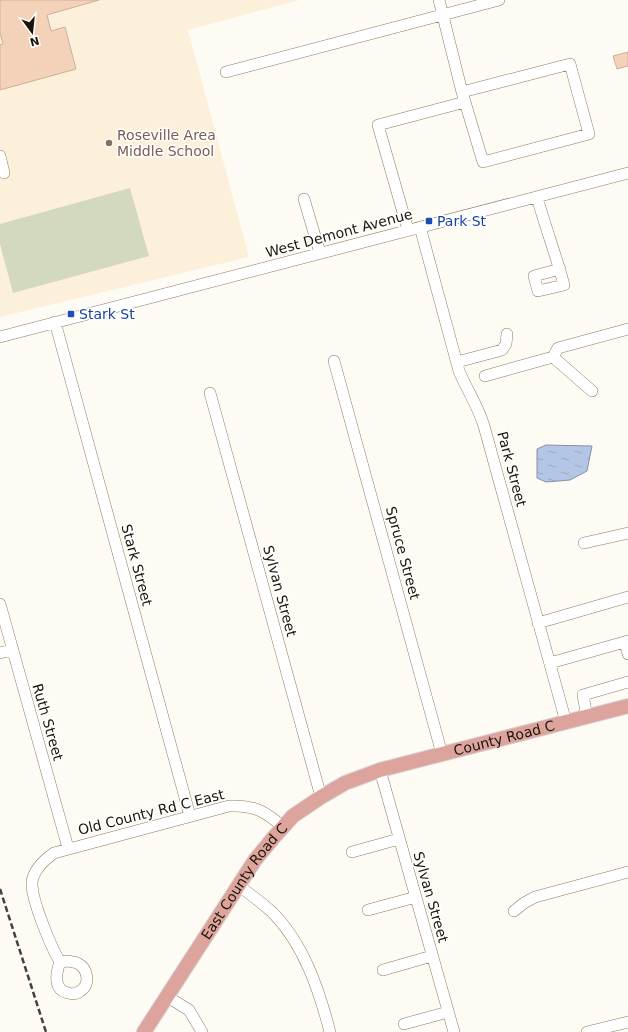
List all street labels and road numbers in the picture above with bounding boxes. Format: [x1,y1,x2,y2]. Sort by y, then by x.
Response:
street label: West Demont Avenue [264,206,414,260]
street label: Park Street [494,430,530,509]
street label: Spruce Street [383,505,423,602]
street label: Stark Street [118,522,156,608]
street label: Sylvan Street [260,544,300,639]
street label: Ruth Street [29,682,67,763]
street label: County Road C [452,717,557,759]
street label: Old County Rd C East [76,786,226,838]
street label: East County Road C [198,820,291,942]
street label: Sylvan Street [410,850,452,945]

